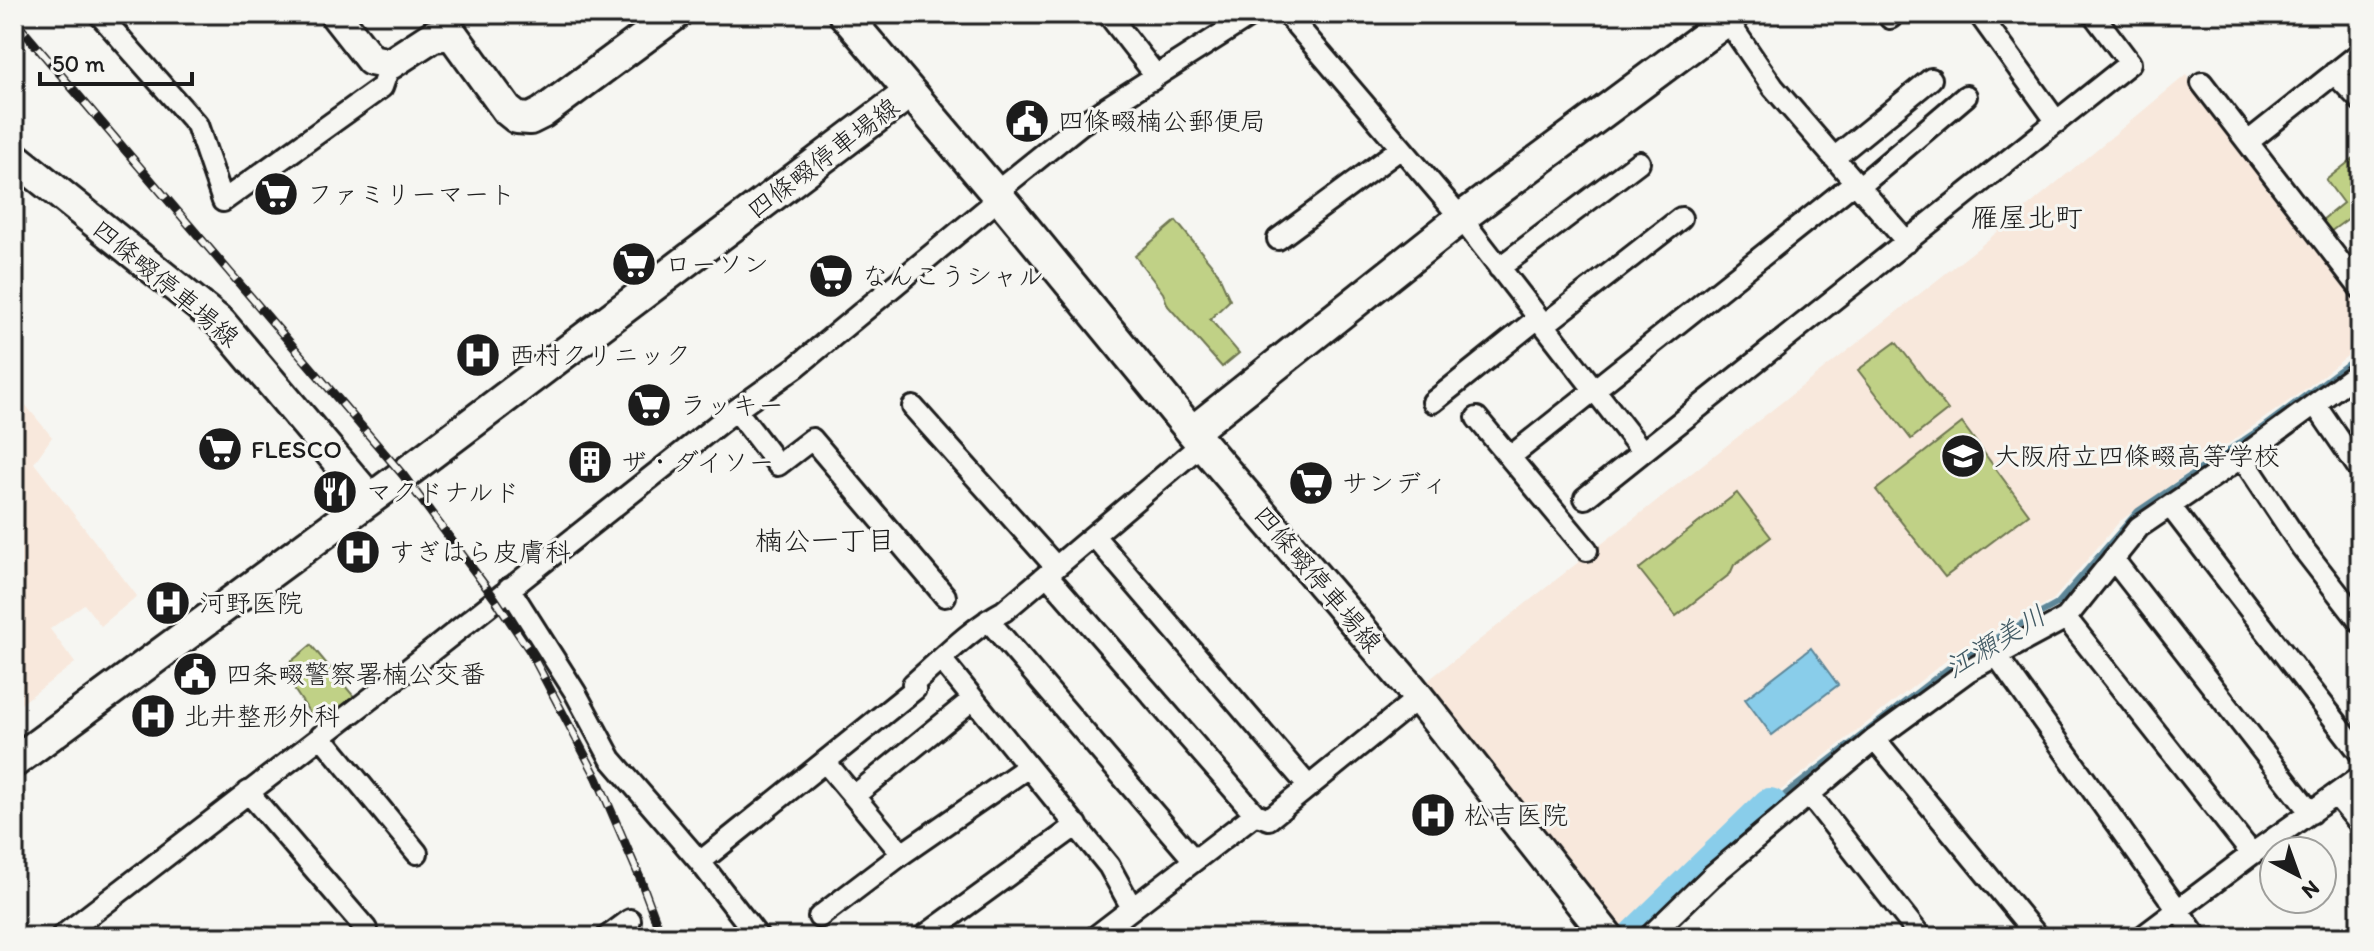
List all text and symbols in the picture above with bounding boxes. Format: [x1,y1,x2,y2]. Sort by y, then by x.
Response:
scale bar [40,36,192,86]
text: 50 m [52,49,105,78]
street label: 四條畷停車場線 [741,90,905,226]
public building icon: 四條畷楠公郵便局 [1003,97,1051,145]
place label: 四條畷楠公郵便局 [1058,105,1266,137]
supermarket icon: ファミリーマート [252,170,300,218]
place label: ファミリーマート [307,178,516,210]
district label: 雁屋北町 [1971,200,2083,234]
street label: 四條畷停車場線 [86,212,246,354]
supermarket icon: ローソン [610,240,658,288]
place label: ローソン [665,248,769,280]
supermarket icon: なんこうシャル [807,252,855,300]
place label: なんこうシャル [862,260,1044,292]
hospital icon: 西村クリニック [454,331,502,379]
place label: 西村クリニック [509,339,691,371]
supermarket icon: ラッキー [625,381,673,429]
place label: ラッキー [680,389,784,421]
supermarket icon: FLESCO [196,425,244,473]
school or university icon: 大阪府立四條畷高等学校 [1939,432,1987,480]
place label: FLESCO [251,433,342,465]
building icon: ザ・ダイソー [566,438,614,486]
place label: 大阪府立四條畷高等学校 [1994,440,2280,472]
place label: ザ・ダイソー [621,446,774,478]
supermarket icon: サンディ [1287,459,1335,507]
place label: サンディ [1342,467,1448,499]
restaurant icon: マクドナルド [311,468,359,516]
place label: マクドナルド [366,476,520,508]
street label: 四條畷停車場線 [1247,499,1389,659]
district label: 楠公一丁目 [755,523,895,557]
hospital icon: すぎはら皮膚科 [334,528,382,576]
place label: すぎはら皮膚科 [389,536,571,568]
hospital icon: 河野医院 [144,579,192,627]
place label: 河野医院 [199,587,303,619]
water label: 江瀬美川 [1938,598,2052,684]
public building icon: 四条畷警察署楠公交番 [171,650,219,698]
place label: 四条畷警察署楠公交番 [226,658,486,690]
hospital icon: 北井整形外科 [129,692,177,740]
place label: 北井整形外科 [184,700,340,732]
hospital icon: 松吉医院 [1409,791,1457,839]
place label: 松吉医院 [1464,799,1568,831]
north arrow [2258,835,2338,915]
text: N [2296,875,2325,905]

